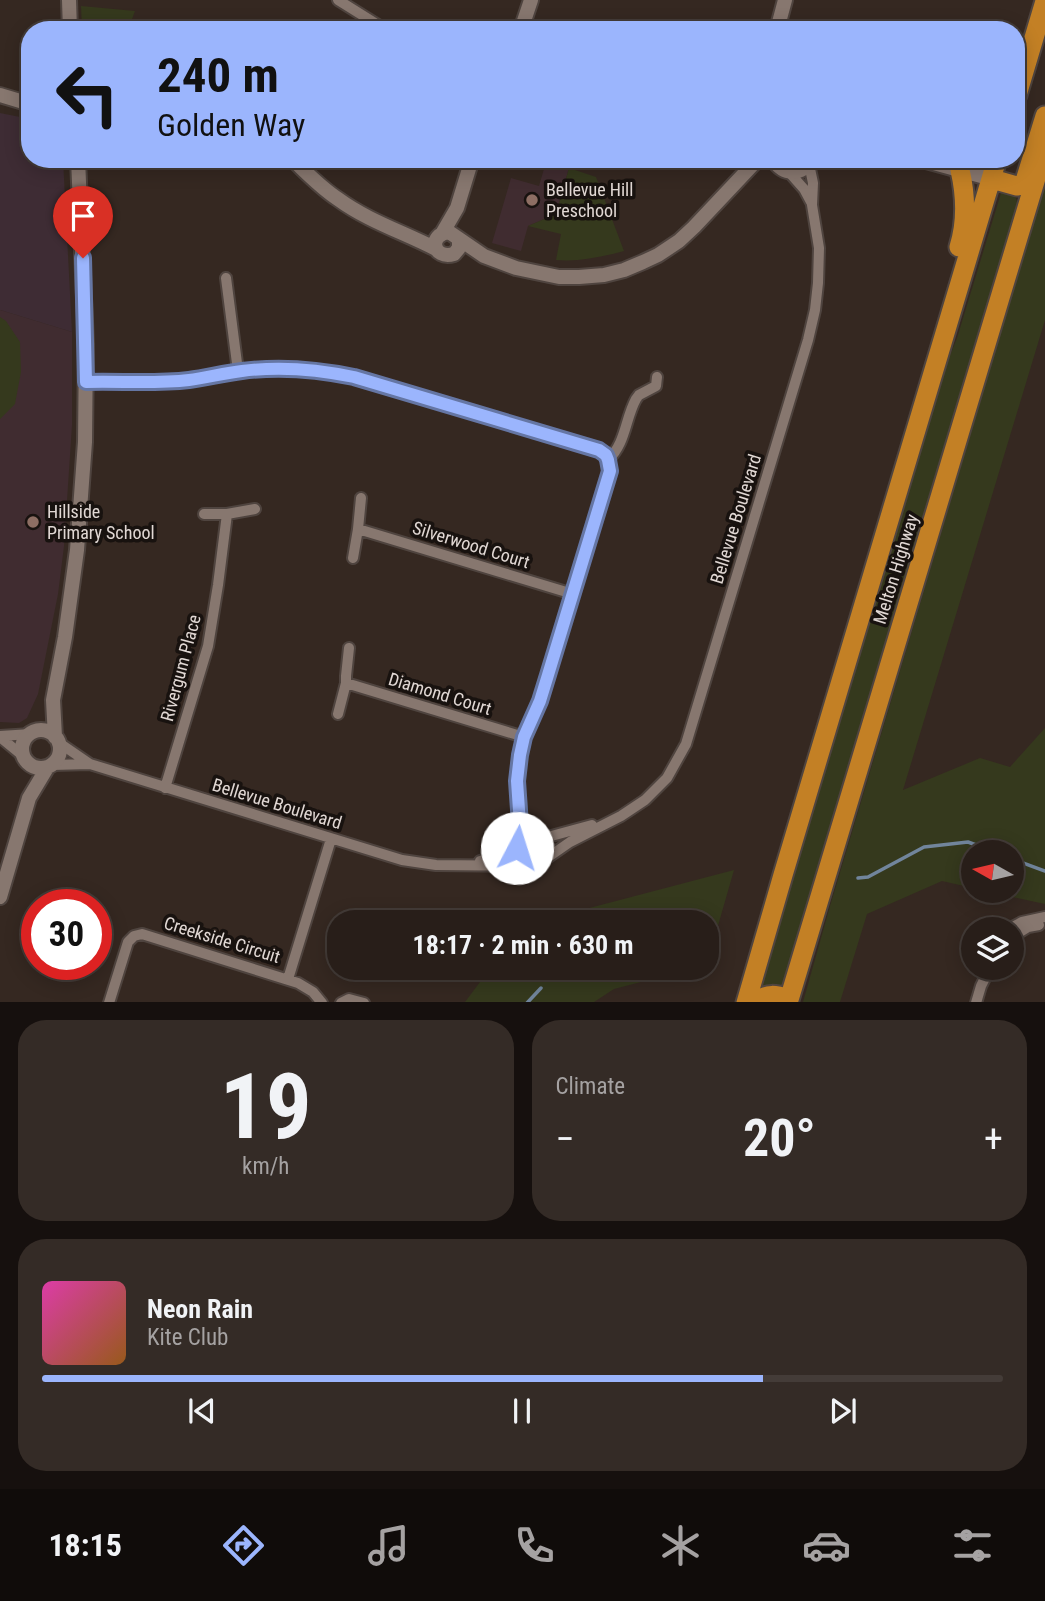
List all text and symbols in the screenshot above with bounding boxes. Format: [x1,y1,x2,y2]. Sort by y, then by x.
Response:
text: 240 m [157,47,279,104]
icon: left [42,49,133,140]
text: Golden Way [157,106,305,144]
place label: Bellevue Hill Preschool [546,179,633,221]
pin [53,186,113,258]
marker: Bellevue Hill Preschool [524,192,540,208]
icon: arrive [64,197,102,235]
street label: Bellevue Boulevard [706,452,765,586]
place label: Hillside Primary School [47,501,155,543]
street label: Melton Highway [869,511,922,626]
marker: Hillside Primary School [25,514,41,530]
street label: Silverwood Court [410,517,532,572]
street label: Rivergum Place [156,612,205,724]
street label: Diamond Court [386,668,494,719]
street label: Bellevue Boulevard [210,774,344,833]
position arrow [480,811,554,885]
north arrow [961,840,1024,903]
map controls [961,840,1024,980]
speed limit sign: 30 [21,889,112,980]
street label: Creekside Circuit [161,912,283,967]
button: layers [961,917,1024,980]
text: 18:17 · 2 min · 630 m [413,930,633,960]
text: 19 [220,1054,312,1160]
text: Climate [556,1073,625,1100]
text: 20° [743,1108,816,1169]
text: − [556,1117,575,1161]
text: + [984,1117,1003,1161]
text: km/h [242,1153,289,1180]
text: Neon Rain [147,1294,253,1324]
text: Kite Club [147,1324,228,1351]
icon: previous [183,1392,221,1430]
icon: pause [503,1392,541,1430]
icon: next [824,1392,862,1430]
icon: directions [219,1521,268,1570]
icon: music [364,1521,413,1570]
icon: phone [510,1521,559,1570]
icon: climate [656,1521,705,1570]
icon: car [802,1521,851,1570]
icon: filters [948,1521,997,1570]
text: 18:15 [48,1526,122,1564]

